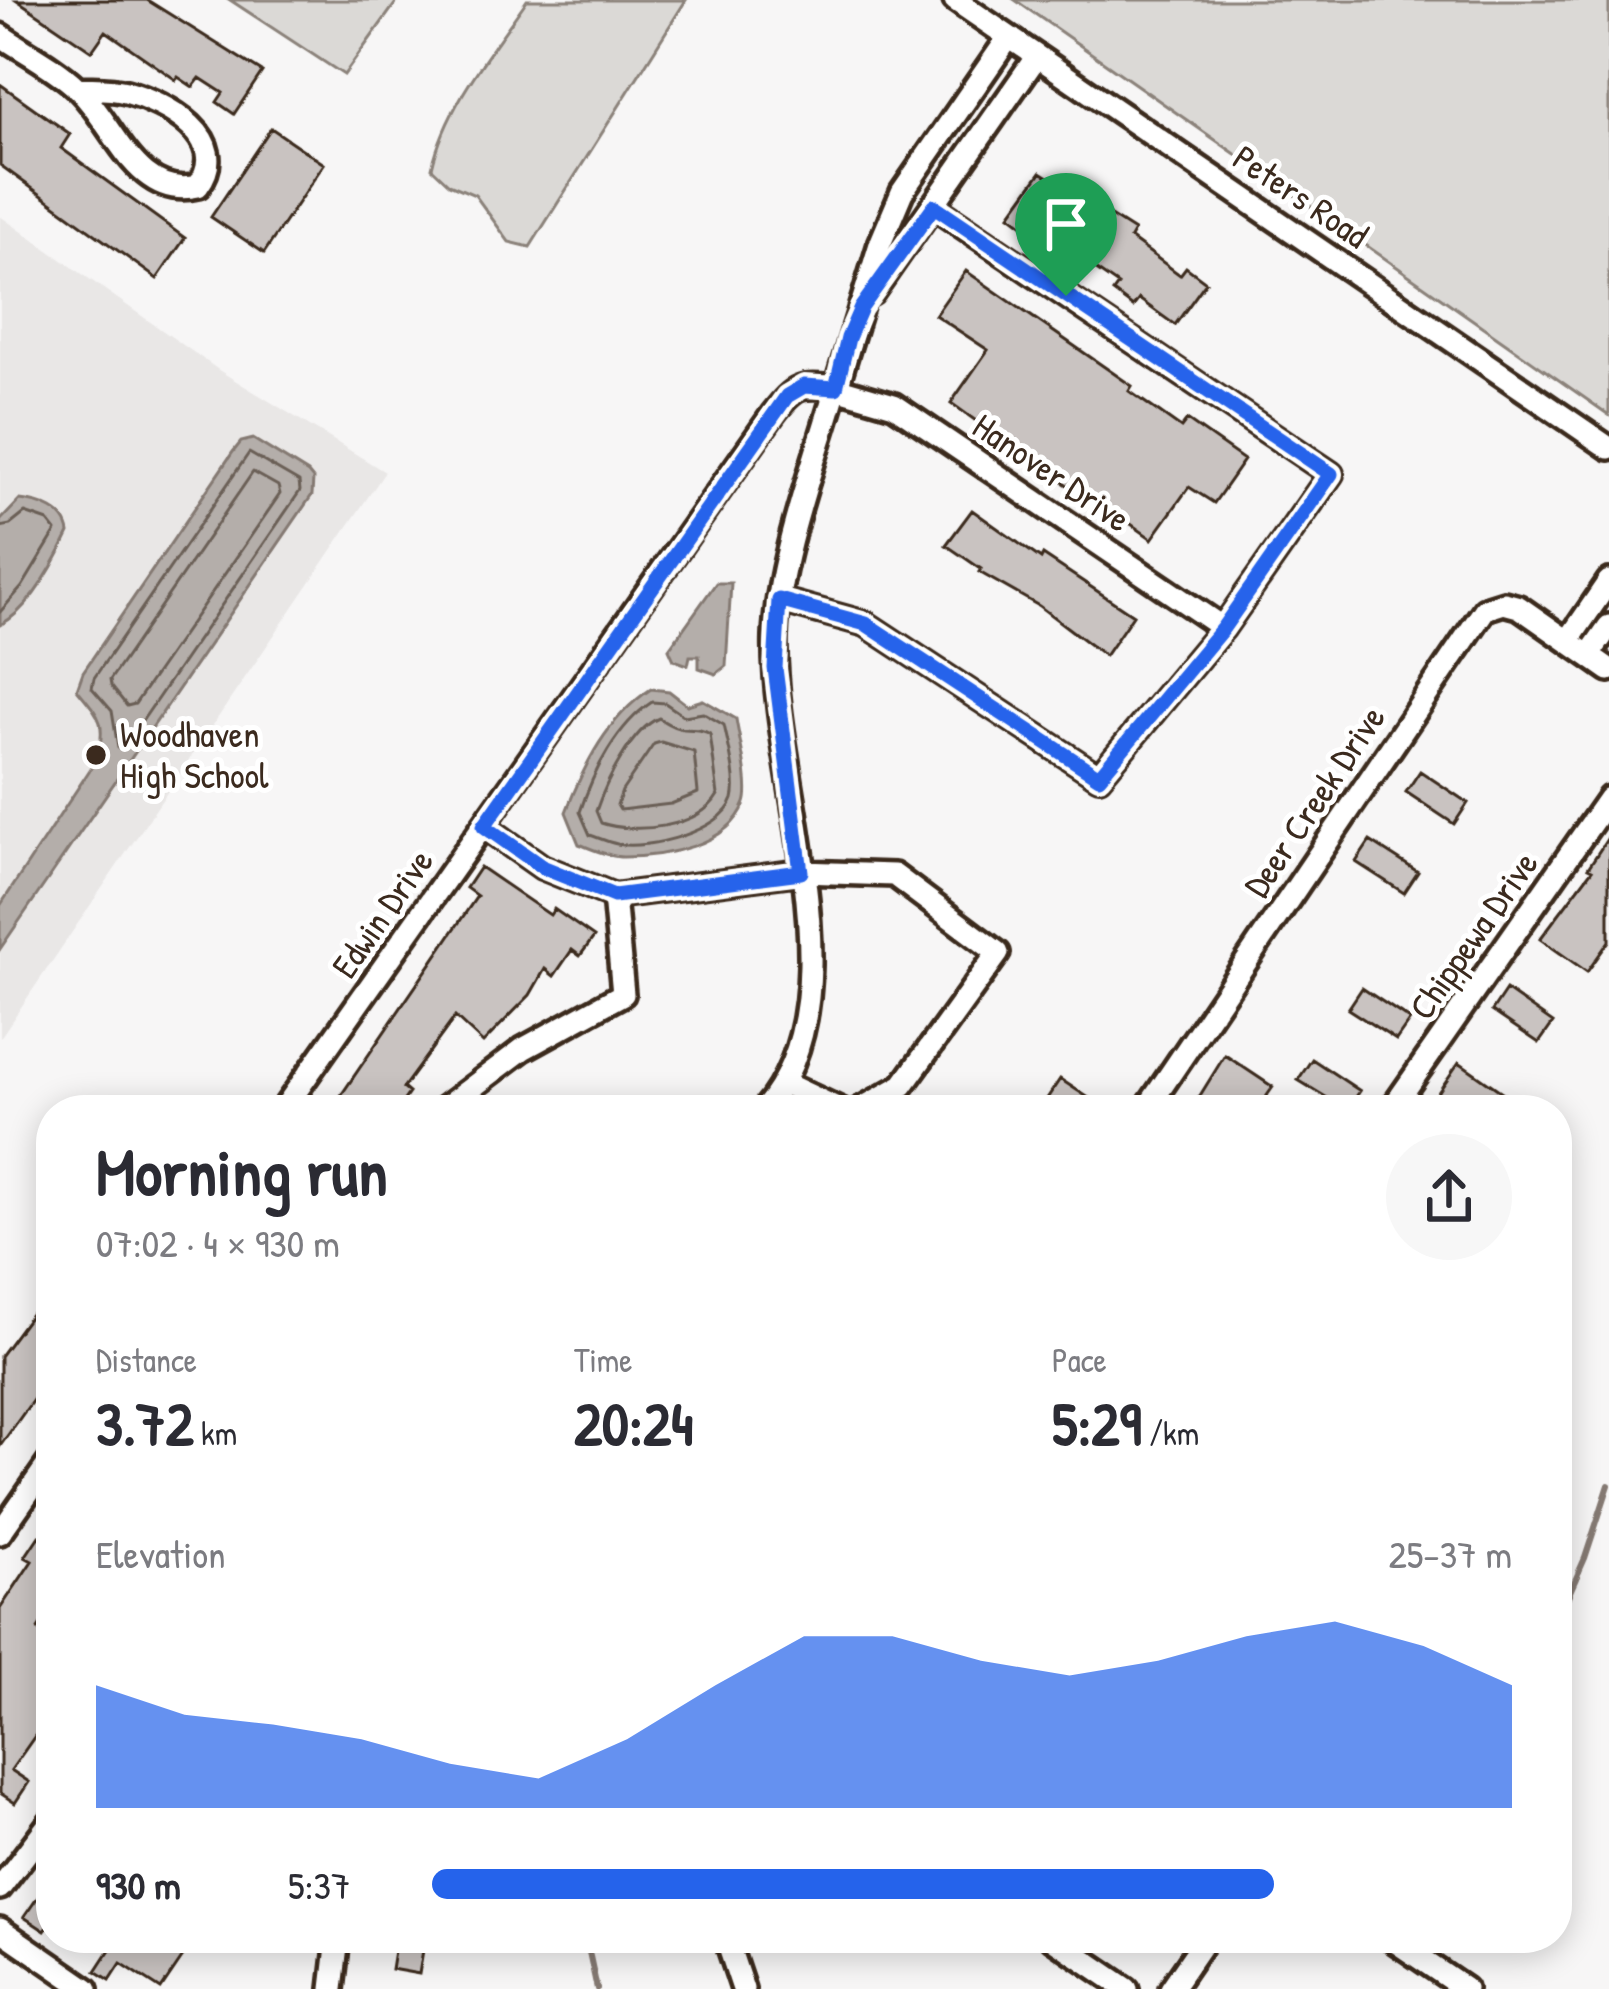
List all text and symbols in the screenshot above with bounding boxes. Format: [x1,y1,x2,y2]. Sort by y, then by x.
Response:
street label: Peters Road [1224,132,1379,259]
pin [1015,173,1117,296]
icon: arrive [1033,191,1099,257]
street label: Hanover Drive [964,401,1141,542]
street label: Deer Creek Drive [1231,695,1396,906]
place label: Woodhaven High School [120,709,269,799]
marker: Woodhaven High School [83,742,109,768]
street label: Edwin Drive [319,838,444,987]
street label: Chippewa Drive [1397,841,1549,1029]
text: Morning run [96,1126,388,1216]
button: share [1386,1134,1512,1260]
text: 07:02 · 4 × 930 m [96,1216,340,1269]
text: Distance [96,1338,197,1382]
text: Time [574,1338,632,1382]
text: Pace [1052,1338,1107,1382]
text: 3.72 [96,1382,194,1464]
text: 20:24 [574,1382,693,1464]
text: 5:29 [1052,1382,1141,1464]
text: km [194,1411,237,1455]
text: /km [1141,1411,1199,1455]
text: Elevation [96,1527,226,1580]
text: 25–37 m [1389,1527,1512,1580]
text: 930 m [96,1858,181,1911]
text: 5:37 [288,1858,350,1911]

